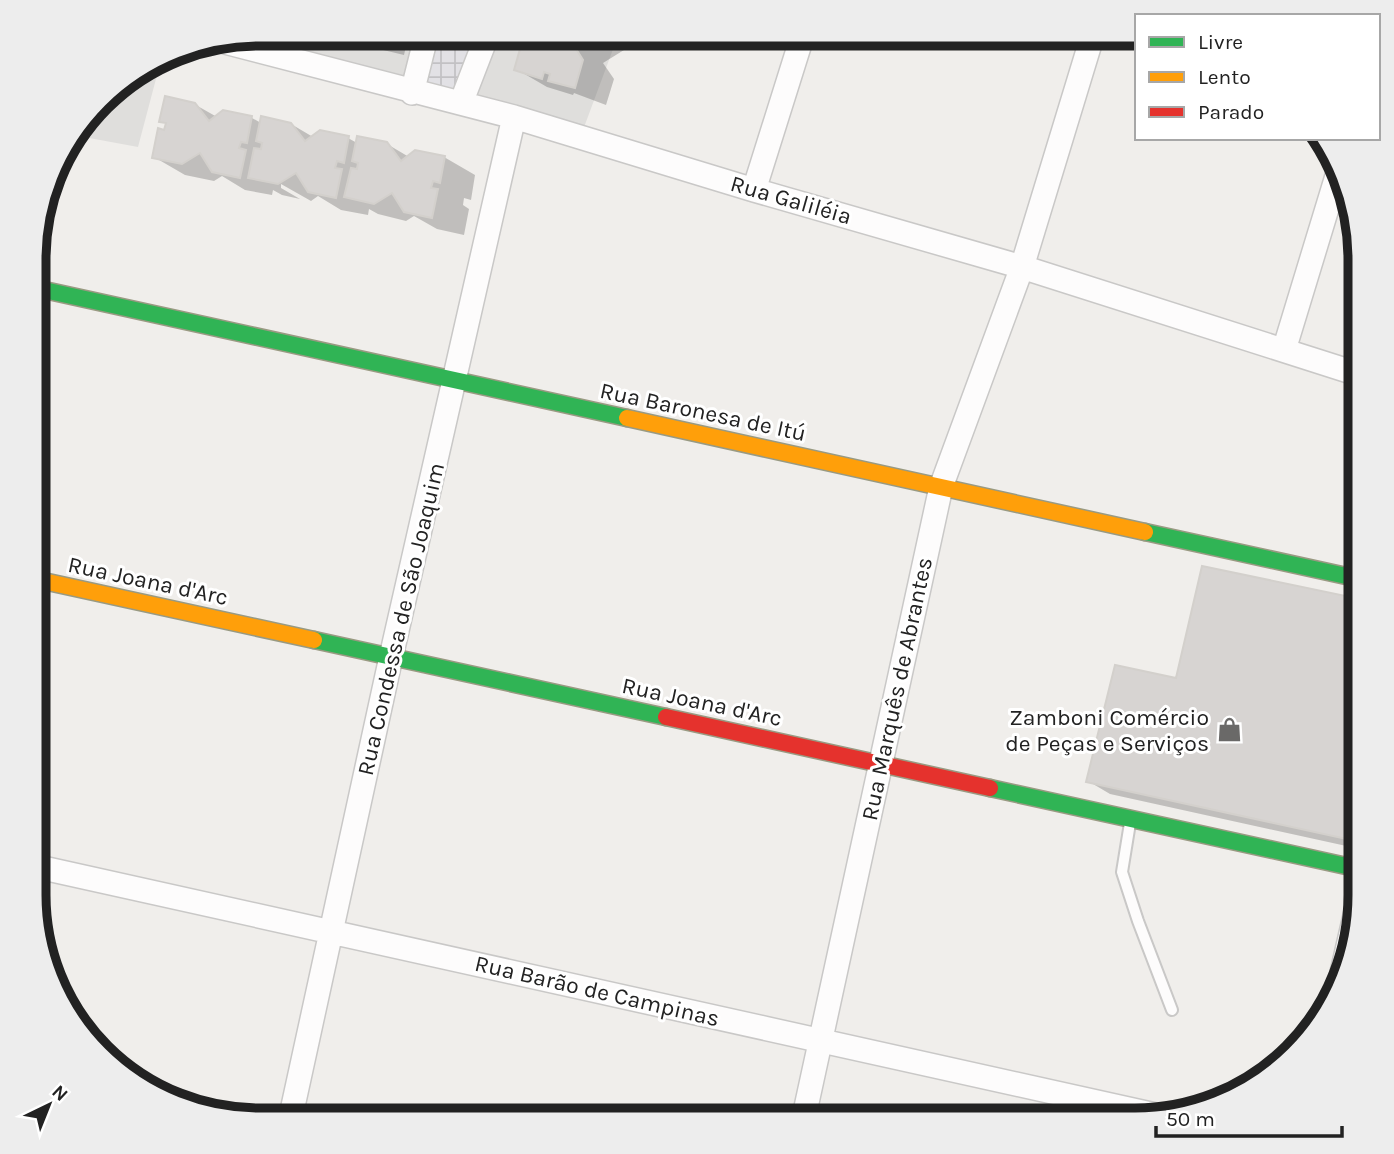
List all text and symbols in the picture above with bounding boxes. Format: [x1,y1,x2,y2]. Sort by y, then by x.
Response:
legend [1135,14,1380,140]
text: Livre [1198,30,1243,54]
text: Lento [1198,65,1251,89]
text: Parado [1198,100,1264,124]
street label: Rua Galiléia [727,170,855,230]
street label: Rua Baronesa de Itú [598,377,808,447]
street label: Rua Condessa de São Joaquim [352,460,450,778]
street label: Rua Joana d'Arc [66,551,230,611]
street label: Rua Marquês de Abrantes [856,555,938,823]
street label: Rua Joana d'Arc [620,672,784,732]
place label: Zamboni Comércio de Peças e Serviços [1005,704,1209,757]
shop icon: Zamboni Comércio de Peças e Serviços [1215,716,1243,744]
street label: Rua Barão de Campinas [472,950,722,1032]
north arrow [14,1070,84,1140]
text: N [47,1081,72,1106]
scale bar [1156,1094,1342,1138]
text: 50 m [1166,1107,1215,1131]

